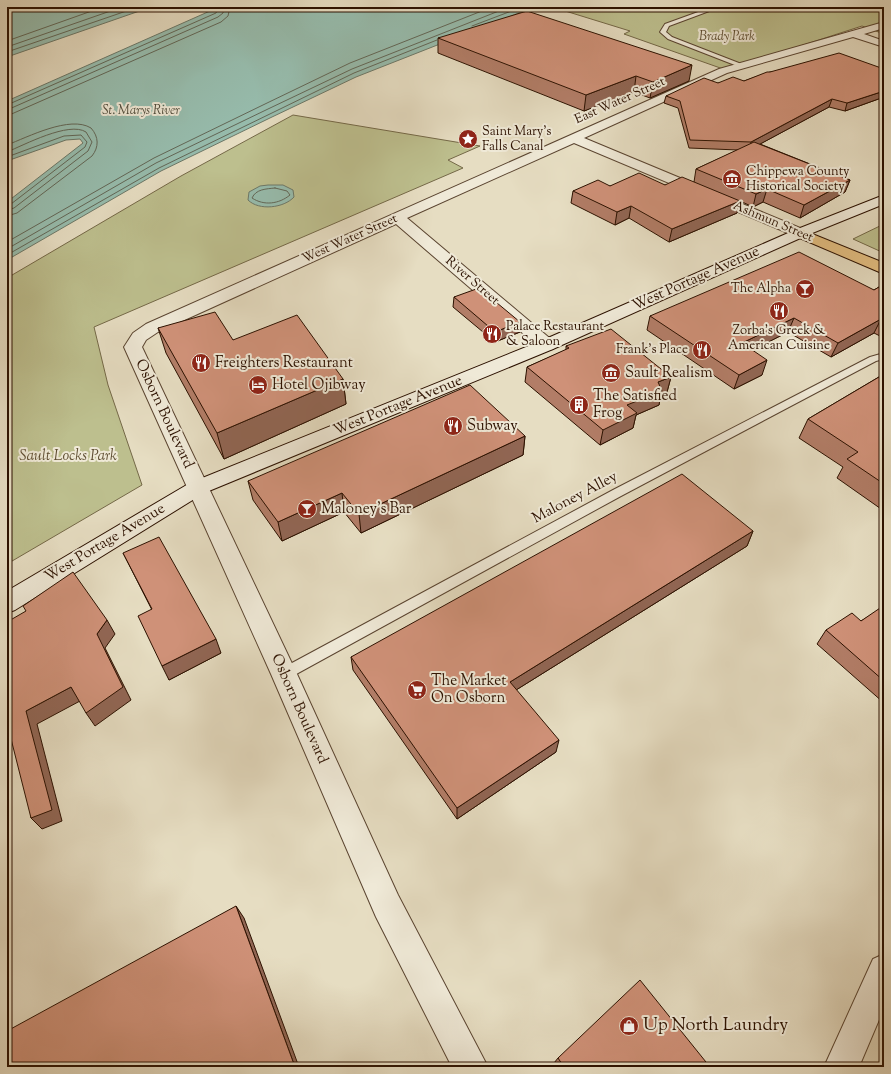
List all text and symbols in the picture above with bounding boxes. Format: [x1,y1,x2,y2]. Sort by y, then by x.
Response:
park label: Brady Park [699,28,755,46]
street label: East Water Street [572,73,669,129]
water label: St. Marys River [102,102,180,120]
place label: Saint Mary's Falls Canal [482,123,551,156]
place icon: Saint Mary's Falls Canal [457,128,479,150]
place label: Chippewa County Historical Society [746,163,850,196]
museum icon: Chippewa County Historical Society [721,168,743,190]
street label: Ashmun Street [730,197,816,247]
street label: West Water Street [299,210,401,268]
street label: West Portage Avenue [629,241,763,317]
street label: River Street [441,252,503,310]
bar icon: The Alpha [794,278,816,300]
place label: The Alpha [731,280,791,298]
restaurant icon: Zorba's Greek & American Cuisine [768,300,790,322]
place label: Palace Restaurant & Saloon [506,318,605,351]
place label: Zorba's Greek & American Cuisine [728,322,830,355]
restaurant icon: Palace Restaurant & Saloon [481,323,503,345]
restaurant icon: Frank's Place [691,339,713,361]
place label: Frank's Place [616,341,688,359]
restaurant icon: Freighters Restaurant [190,352,212,374]
place label: Freighters Restaurant [215,353,353,374]
street label: Osborn Boulevard [129,356,199,473]
museum icon: Sault Realism [600,362,622,384]
place label: Sault Realism [625,363,713,384]
street label: West Portage Avenue [330,371,466,441]
hotel icon: Hotel Ojibway [247,374,269,396]
place label: Hotel Ojibway [272,375,366,396]
place label: The Satisfied Frog [593,386,677,424]
building icon: The Satisfied Frog [568,394,590,416]
restaurant icon: Subway [442,415,464,437]
place label: Subway [467,416,518,437]
park label: Sault Locks Park [19,446,117,467]
street label: Maloney Alley [529,466,622,529]
bar icon: Maloney's Bar [296,498,318,520]
street label: West Portage Avenue [41,499,169,587]
place label: Maloney's Bar [321,499,412,520]
street label: Osborn Boulevard [265,651,333,768]
place label: The Market On Osborn [431,671,506,709]
supermarket icon: The Market On Osborn [406,679,428,701]
place label: Up North Laundry [643,1013,788,1039]
shop icon: Up North Laundry [618,1015,640,1037]

